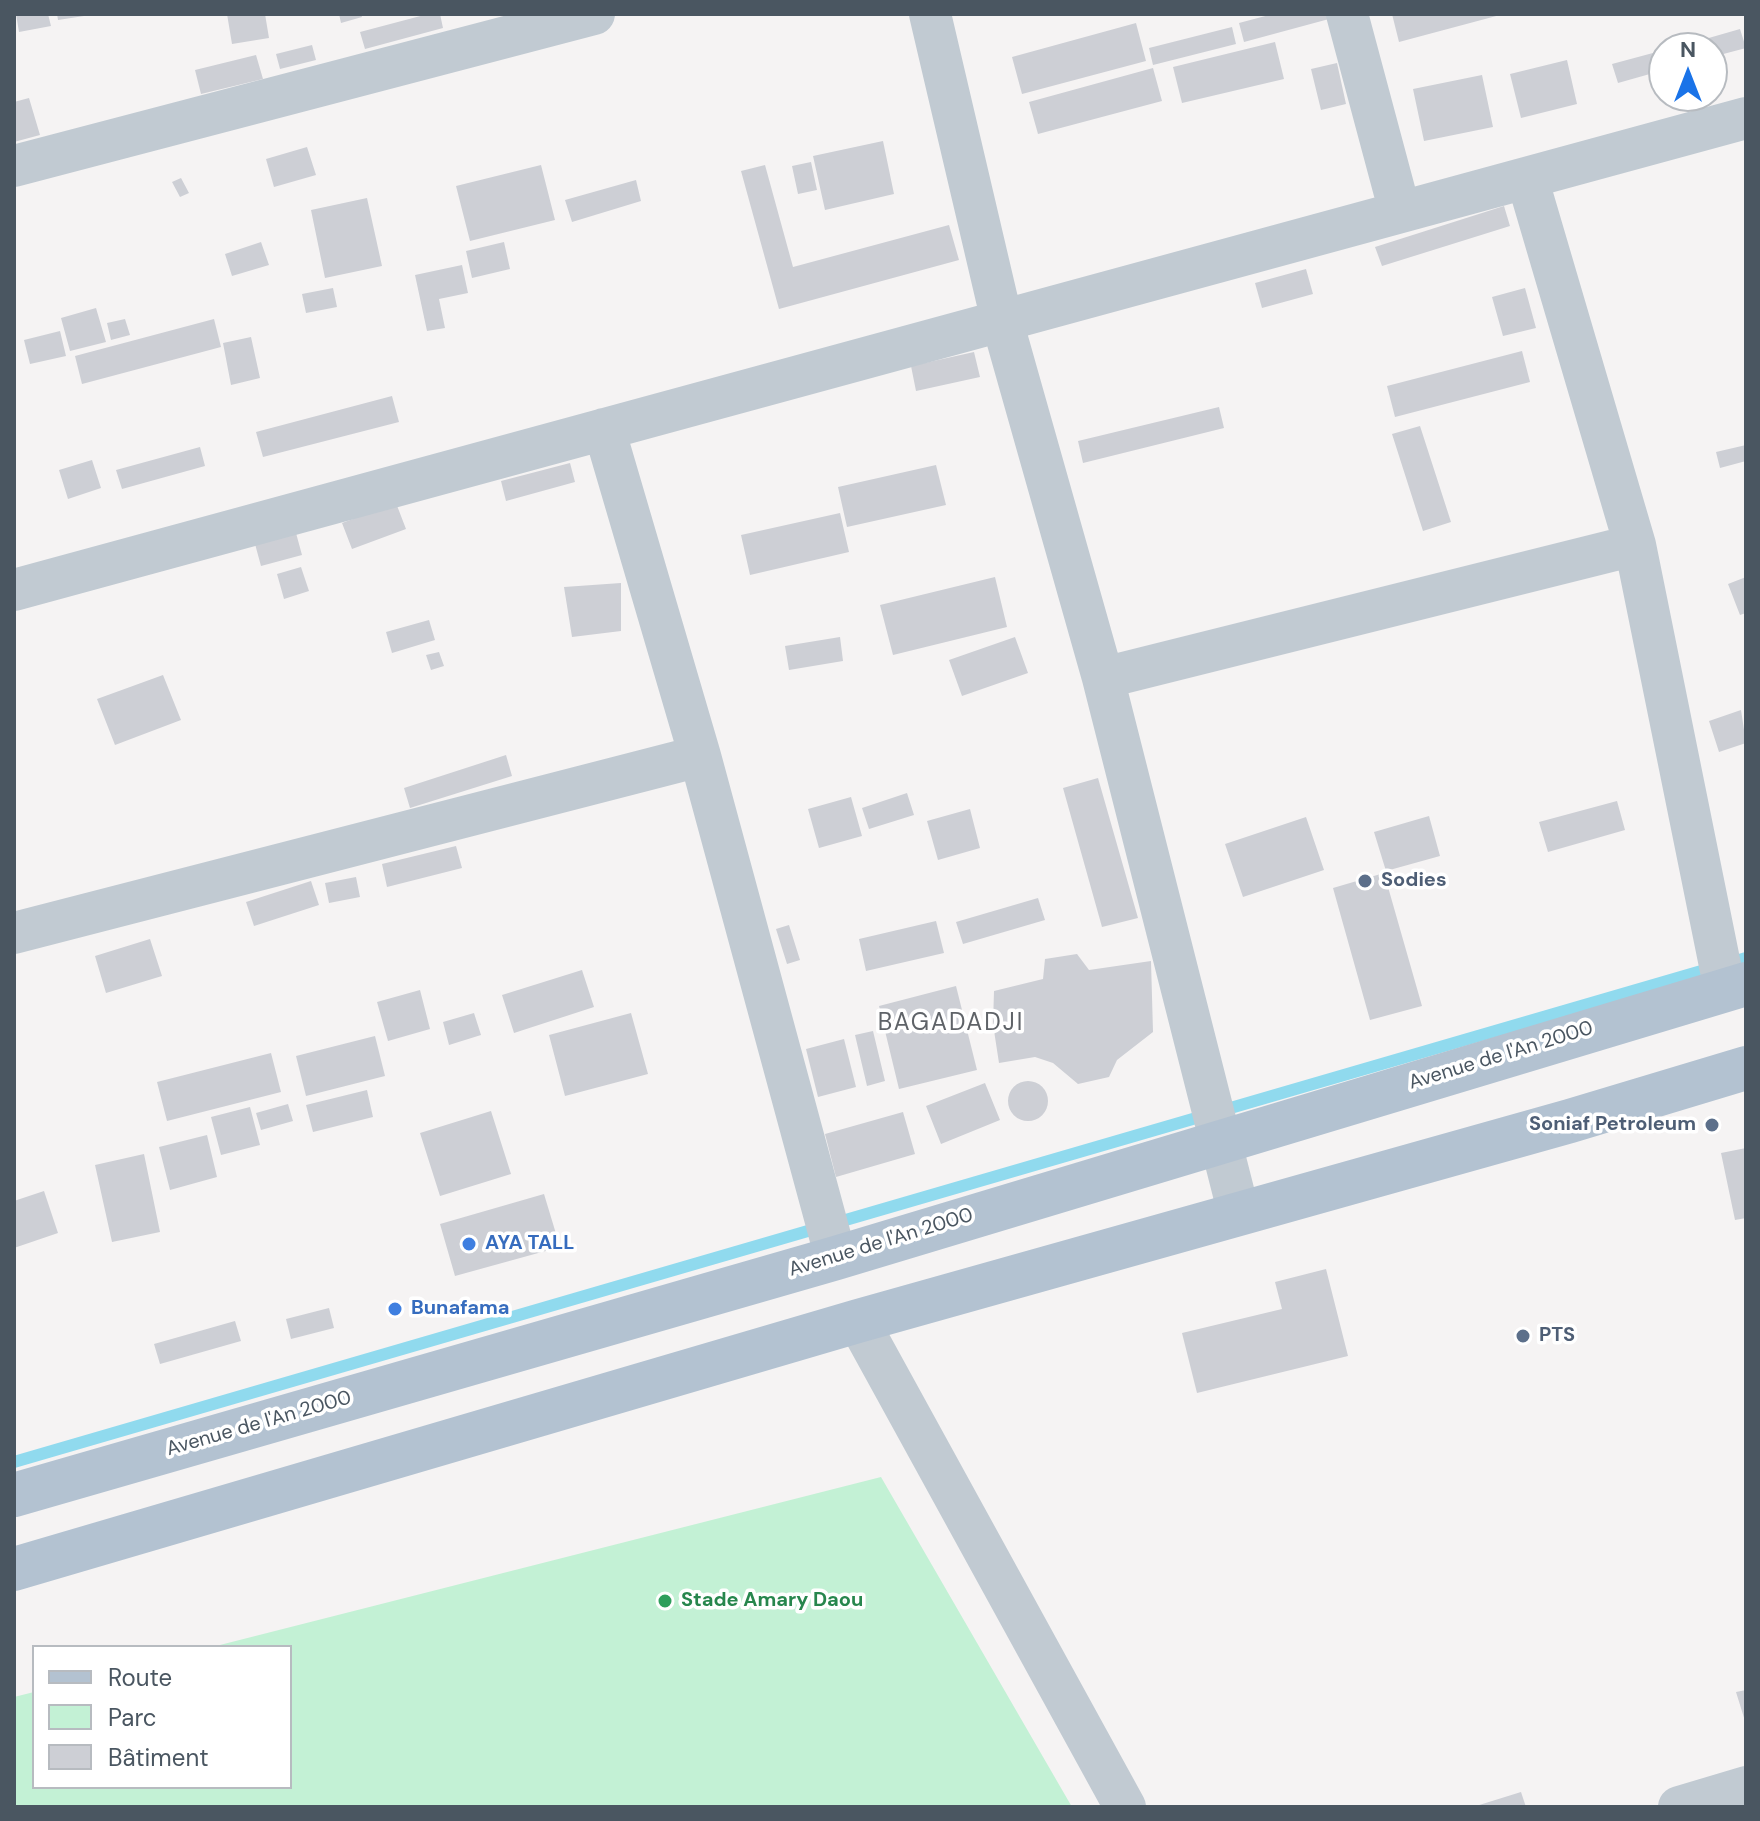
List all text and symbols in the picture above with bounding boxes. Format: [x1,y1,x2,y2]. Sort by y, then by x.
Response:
north arrow [1648,32,1728,112]
text: N [1680,35,1696,64]
place label: Sodies [1381,869,1447,893]
marker: Sodies [1356,872,1374,890]
district label: BAGADADJI [878,1010,1024,1038]
street label: Avenue de l'An 2000 [1406,1017,1596,1095]
place label: Soniaf Petroleum [1529,1113,1696,1137]
marker: Soniaf Petroleum [1703,1116,1721,1134]
street label: Avenue de l'An 2000 [786,1204,976,1282]
place label: AYA TALL [485,1232,574,1256]
marker: AYA TALL [460,1235,478,1253]
place label: Bunafama [411,1297,509,1321]
marker: Bunafama [386,1300,404,1318]
place label: PTS [1539,1324,1575,1348]
marker: PTS [1514,1327,1532,1345]
street label: Avenue de l'An 2000 [164,1386,354,1462]
place label: Stade Amary Daou [681,1589,863,1613]
marker: Stade Amary Daou [656,1592,674,1610]
legend [32,1645,292,1789]
text: Route [108,1662,172,1693]
text: Parc [108,1702,157,1733]
text: Bâtiment [108,1742,209,1773]

